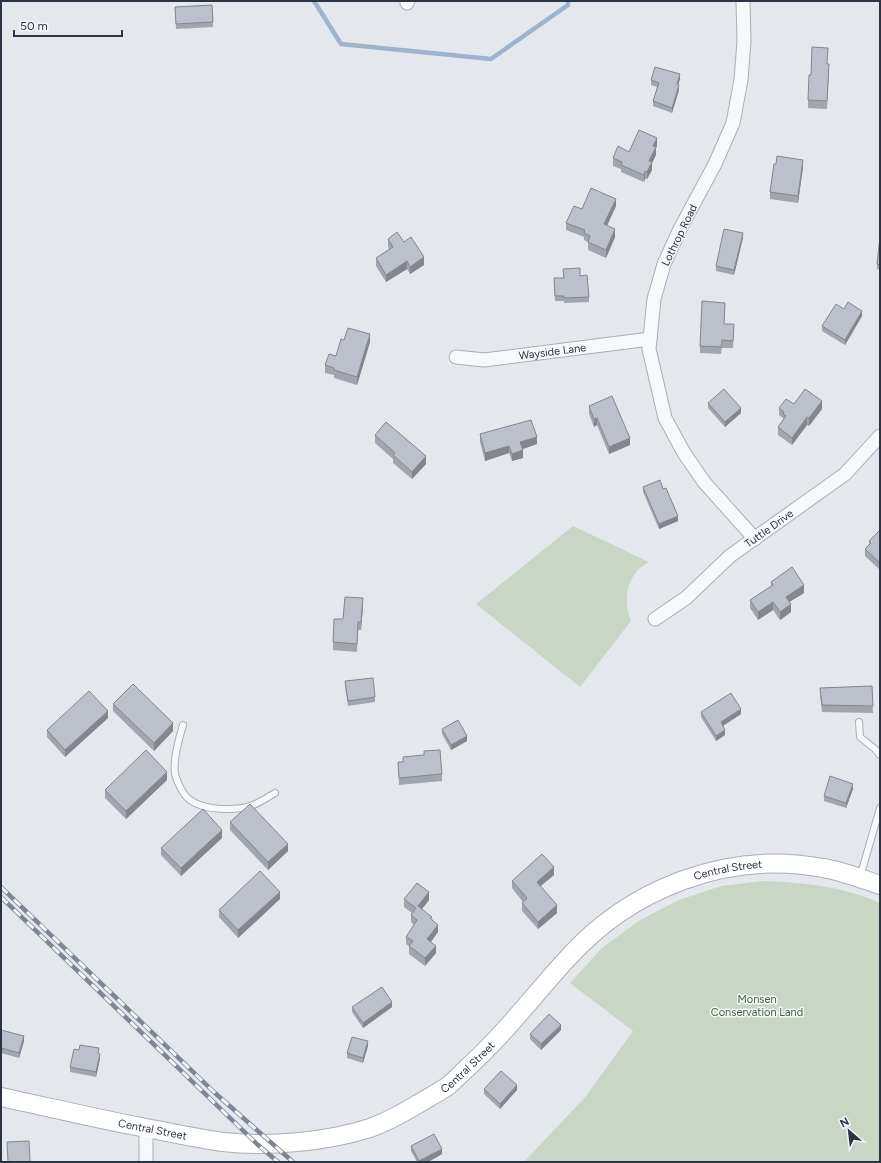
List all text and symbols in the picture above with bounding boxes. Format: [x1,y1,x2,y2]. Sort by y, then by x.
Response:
scale bar [14,12,122,38]
text: 50 m [20,19,48,33]
street label: Lothrop Road [659,202,700,268]
street label: Wayside Lane [518,341,587,363]
street label: Tuttle Drive [742,507,796,550]
street label: Central Street [692,858,763,883]
park label: Monsen Conservation Land [711,993,803,1019]
street label: Central Street [438,1039,498,1096]
north arrow [829,1111,869,1151]
text: N [838,1115,851,1130]
street label: Central Street [117,1117,188,1143]

